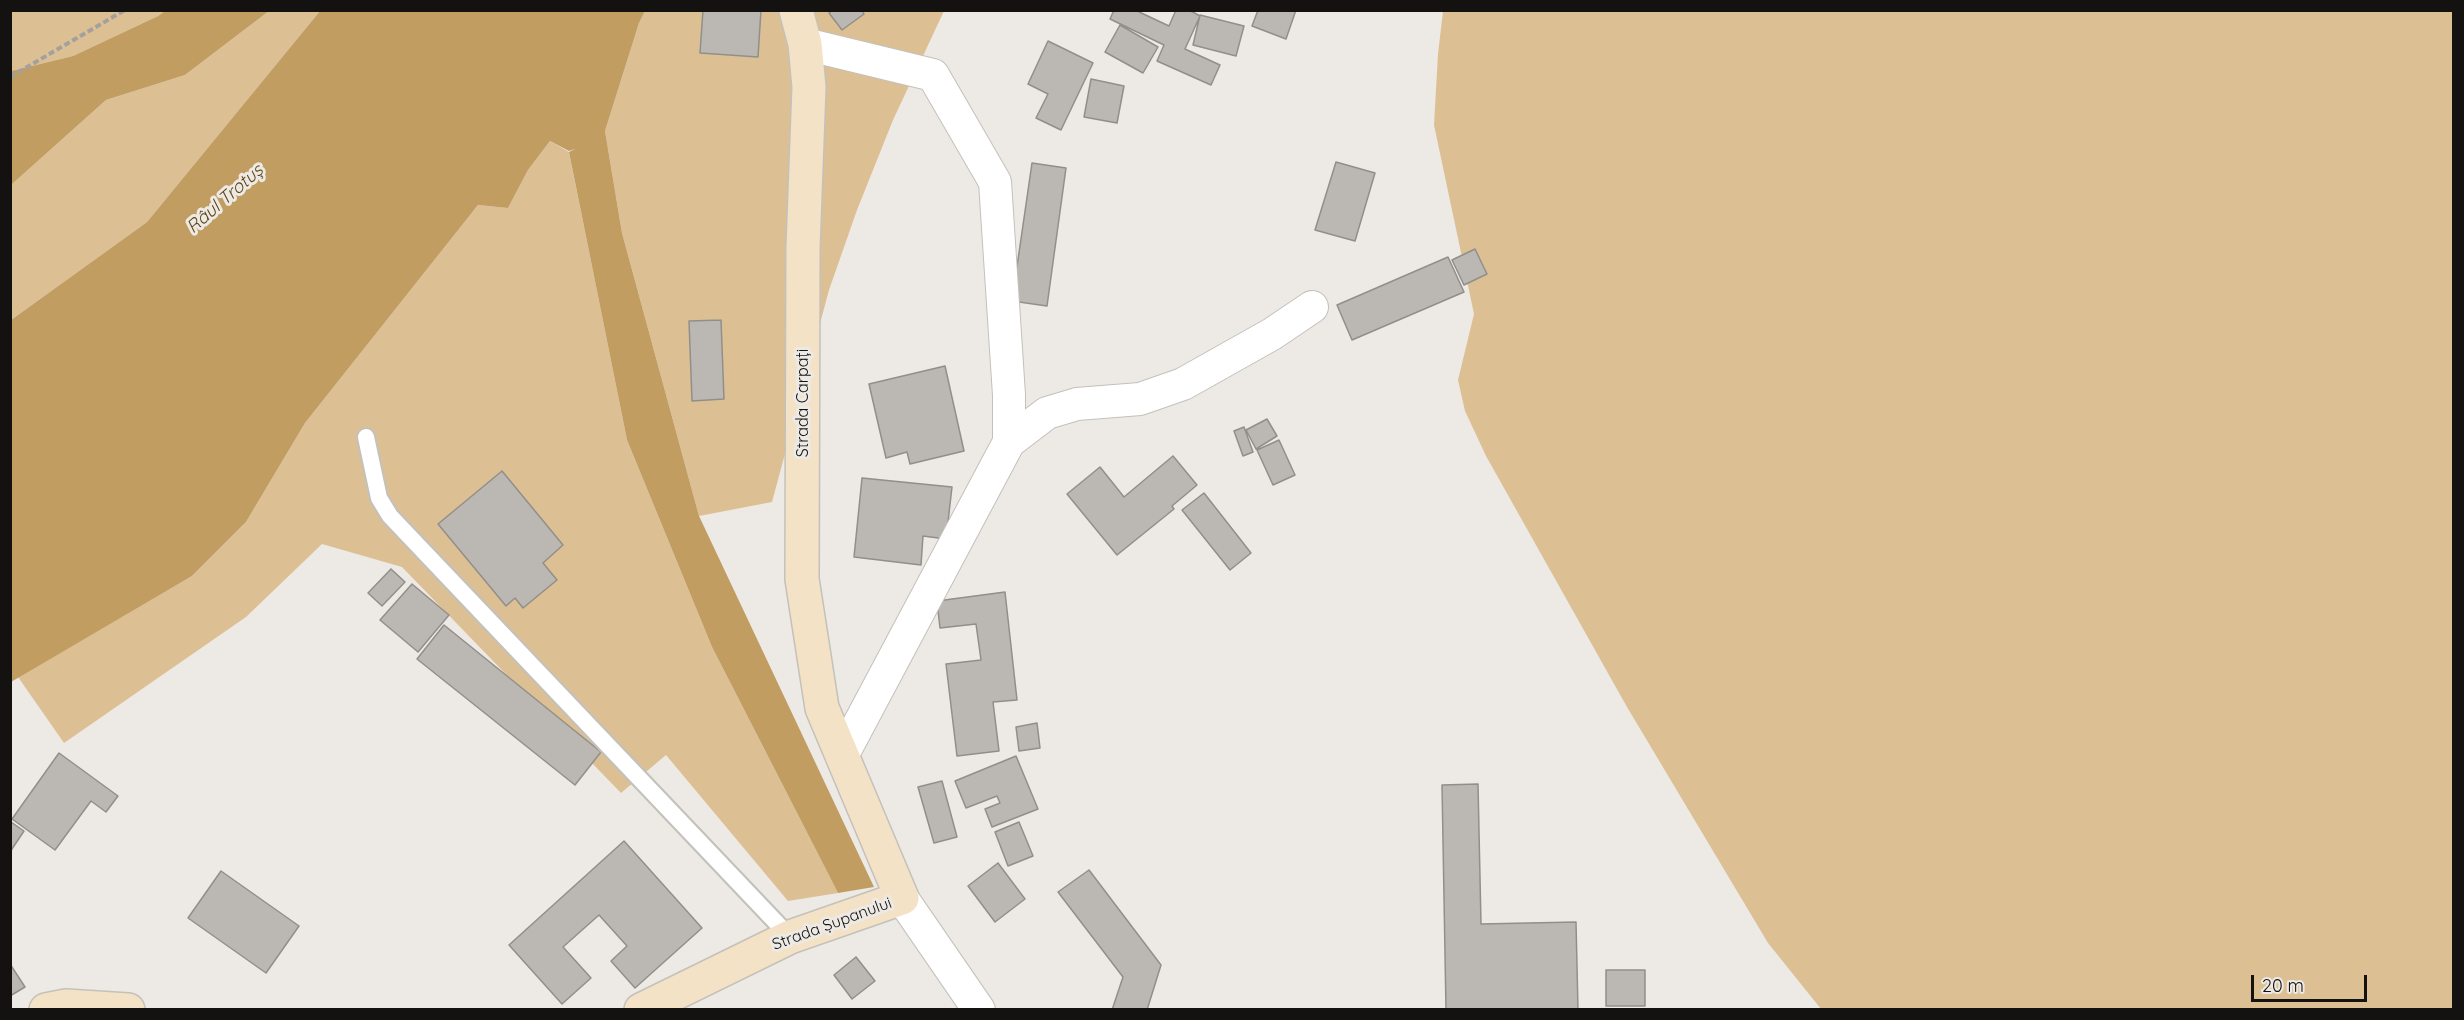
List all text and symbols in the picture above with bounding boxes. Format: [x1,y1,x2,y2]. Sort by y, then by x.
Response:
water label: Râul Trotuș [182,160,268,238]
street label: Strada Carpați [793,349,813,457]
street label: Strada Șupanului [770,893,894,955]
scale bar [2254,963,2370,1001]
text: 20 m [2262,974,2304,997]

